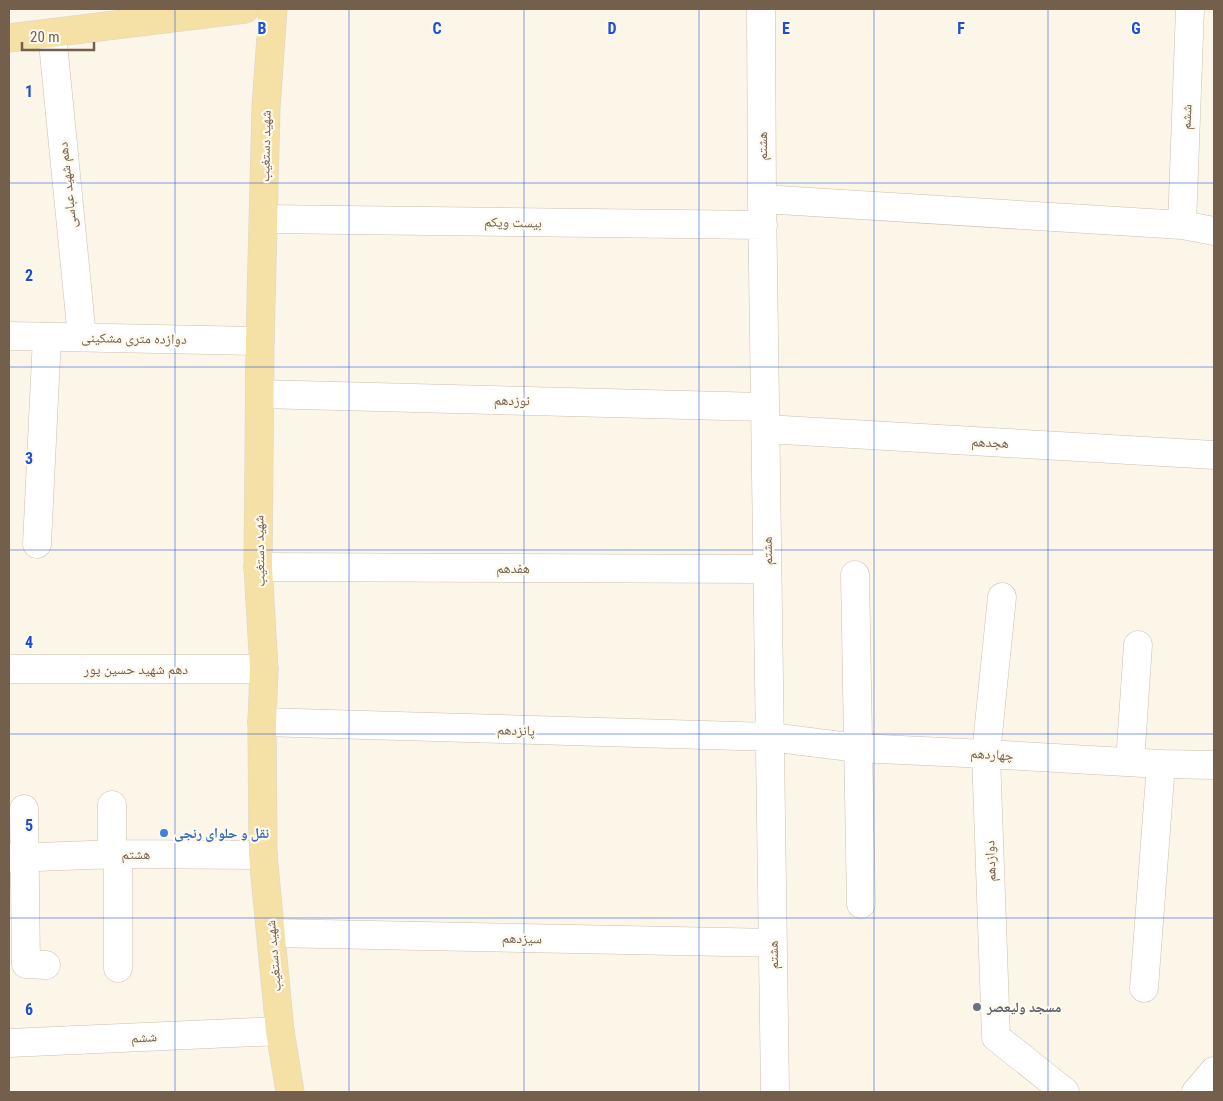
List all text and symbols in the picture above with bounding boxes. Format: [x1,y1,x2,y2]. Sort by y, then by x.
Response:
text: B [258,19,267,38]
text: C [432,19,442,38]
text: D [607,19,617,38]
text: E [782,19,790,38]
text: F [957,19,965,38]
text: G [1131,19,1141,38]
scale bar [22,20,95,52]
text: 20 m [30,28,60,46]
text: 1 [25,82,33,101]
street label: ششم [1178,104,1196,130]
street label: شهید دستغیب [256,110,274,182]
street label: هشتم [754,132,772,160]
street label: دهم شهید عباسی [55,141,81,229]
street label: بیست ویکم [484,213,542,233]
text: 2 [25,266,33,285]
street label: دوازده متری مشکینی [81,329,187,348]
street label: نوزدهم [494,392,530,410]
street label: هجدهم [971,433,1009,453]
text: 3 [25,449,33,468]
street label: شهید دستغیب [250,515,268,587]
street label: هشتم [759,536,777,566]
street label: هفدهم [496,560,530,578]
text: 4 [25,633,33,652]
street label: دهم شهید حسین پور [83,661,188,679]
street label: پانزدهم [497,721,536,741]
street label: چهاردهم [970,745,1014,765]
text: 5 [25,816,33,835]
place label: نقل و حلوای رنجی [174,825,269,842]
marker: نقل و حلوای رنجی [158,827,170,839]
street label: دوازدهم [981,840,1001,882]
street label: هشتم [122,846,150,864]
street label: شهید دستغیب [262,920,285,992]
street label: سیزدهم [502,930,542,948]
street label: هشتم [765,940,783,970]
place label: مسجد ولیعصر [986,999,1061,1015]
text: 6 [25,1000,33,1019]
marker: مسجد ولیعصر [971,1001,983,1013]
street label: ششم [131,1028,157,1048]

